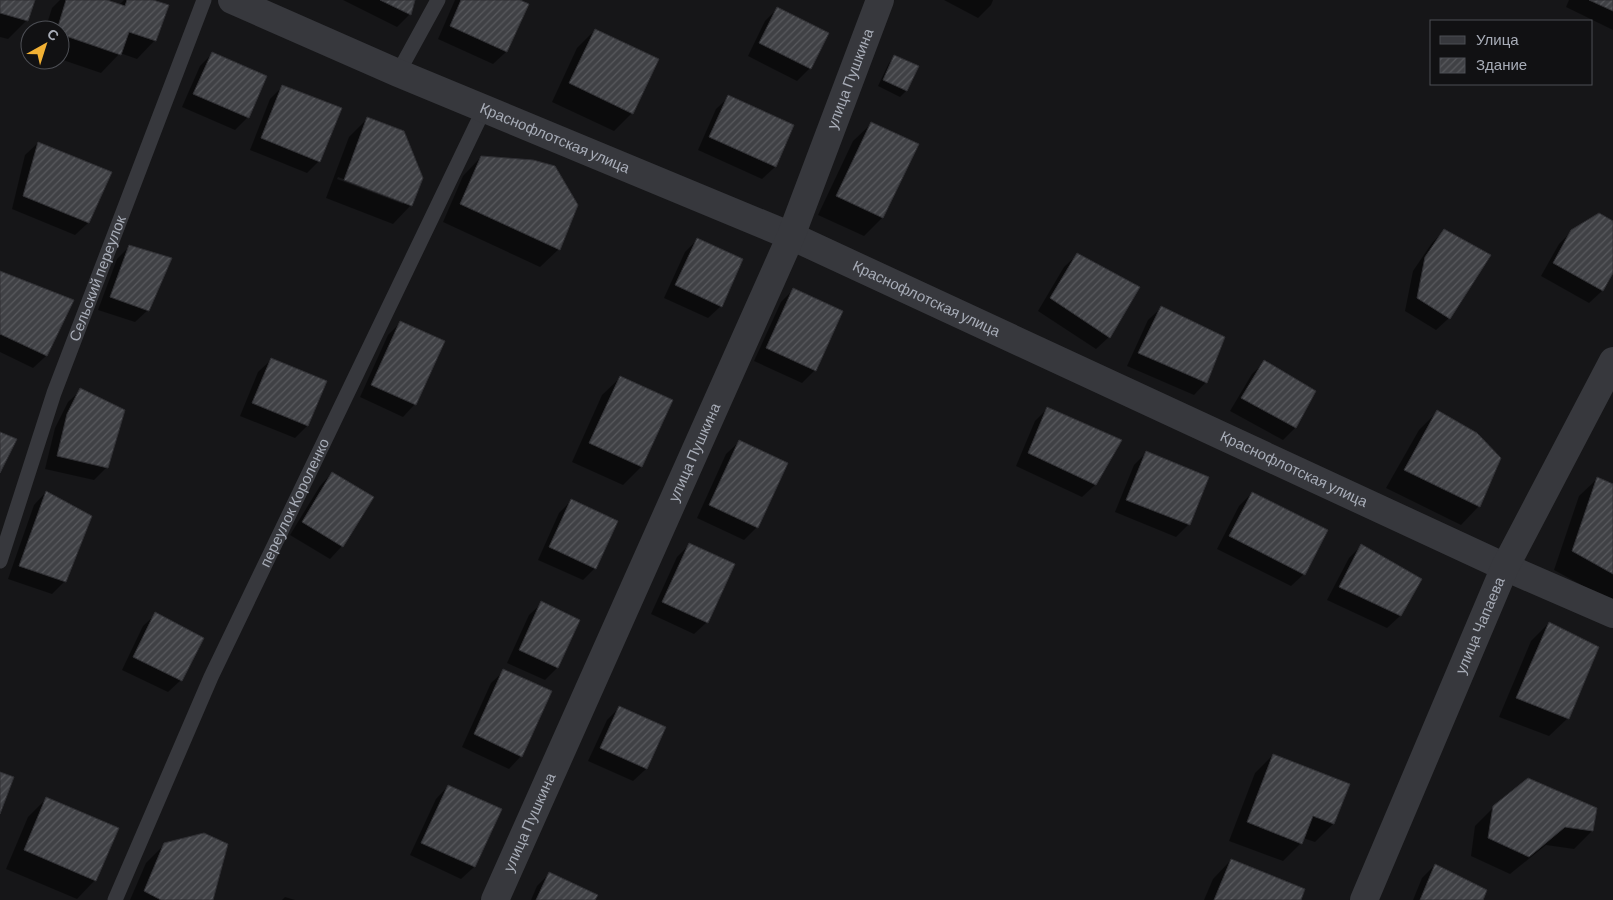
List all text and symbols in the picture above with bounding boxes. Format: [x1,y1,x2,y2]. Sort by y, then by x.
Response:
north arrow [20,20,70,70]
legend [1430,20,1593,85]
text: С [44,25,63,44]
street label: улица Пушкина [822,25,877,131]
text: Улица [1476,30,1519,48]
text: Здание [1476,55,1527,73]
street label: Краснофлотская улица [478,98,633,176]
street label: Сельский переулок [65,212,129,344]
street label: Краснофлотская улица [850,256,1004,340]
street label: улица Пушкина [664,399,724,504]
street label: Краснофлотская улица [1218,426,1371,510]
street label: переулок Короленко [255,435,332,570]
street label: улица Чапаева [1451,573,1508,676]
street label: улица Пушкина [499,769,559,874]

